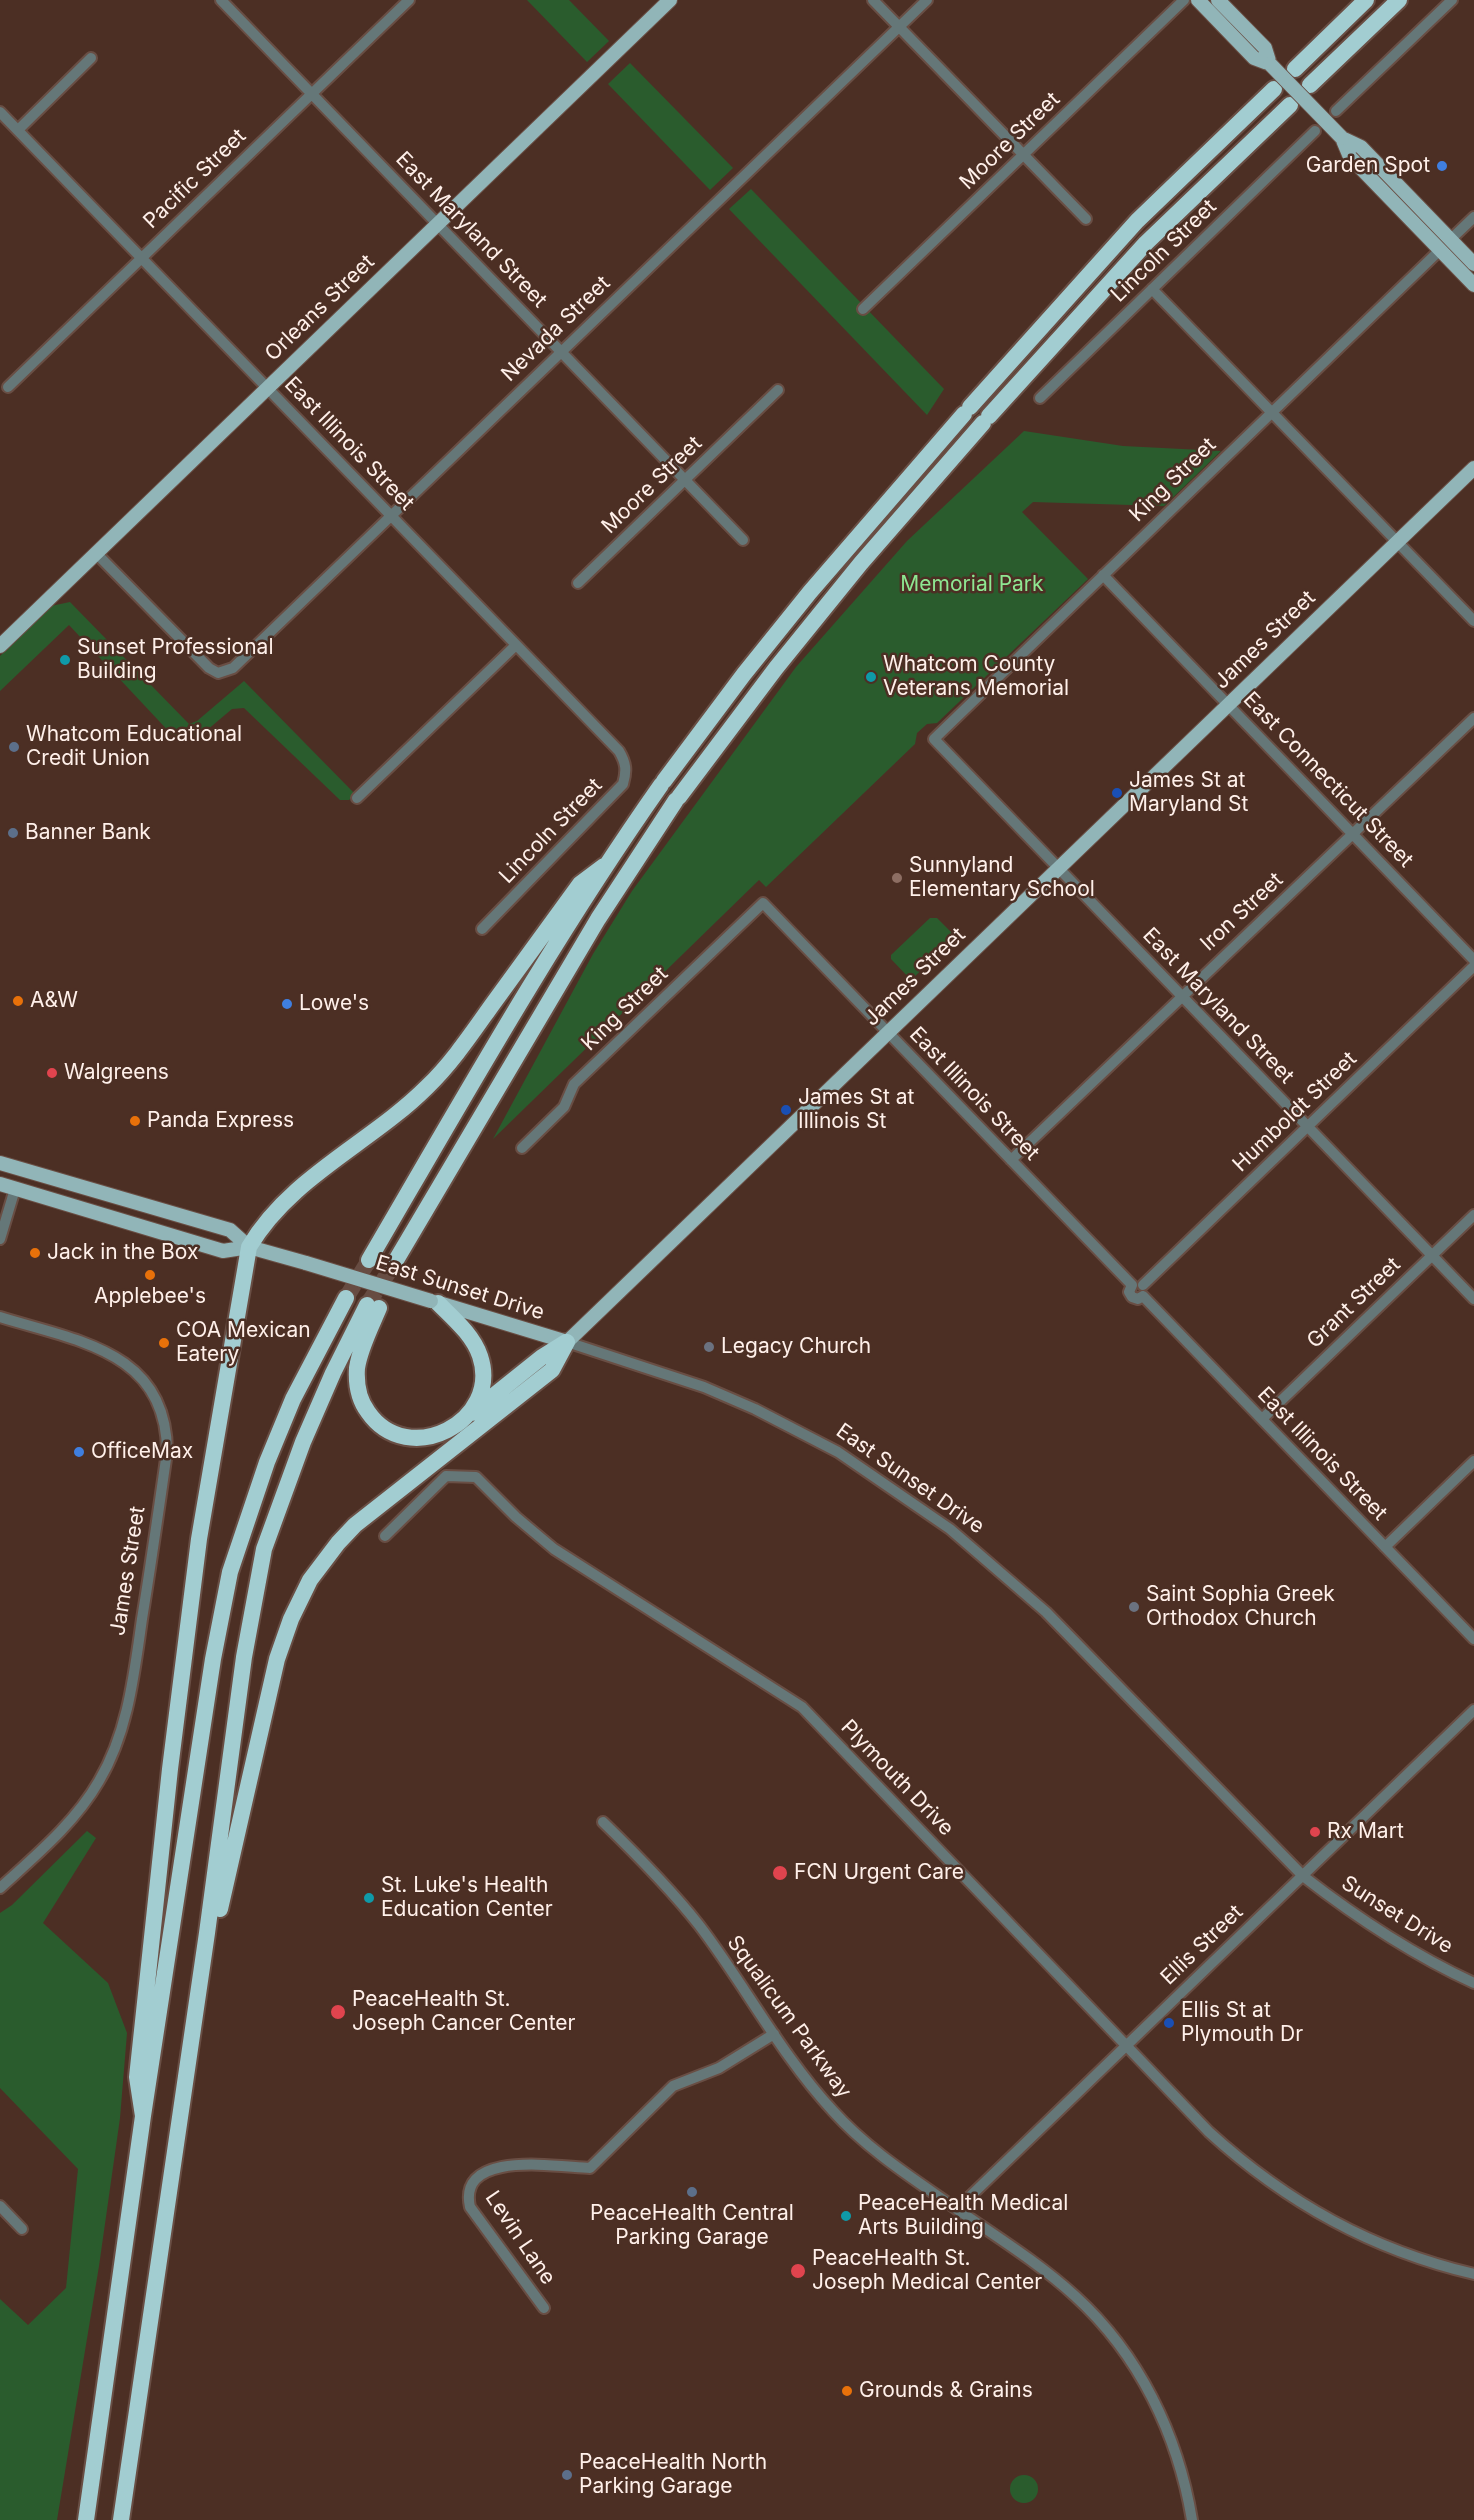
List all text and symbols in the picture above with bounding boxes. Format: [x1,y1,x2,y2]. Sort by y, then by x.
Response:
street label: Moore Street [955,87,1065,195]
street label: Pacific Street [139,124,251,234]
street label: East Maryland Street [390,147,552,313]
place label: Garden Spot [1306,153,1430,179]
marker: Garden Spot [1435,159,1449,173]
street label: Lincoln Street [1106,194,1222,308]
street label: Orleans Street [260,250,380,366]
street label: Nevada Street [497,271,615,387]
street label: East Illinois Street [279,372,419,516]
street label: Moore Street [597,431,707,539]
street label: King Street [1125,433,1221,527]
park label: Memorial Park [900,572,1044,598]
street label: James Street [1209,586,1321,694]
place label: Sunset Professional Building [77,635,273,685]
place label: Whatcom County Veterans Memorial [883,652,1069,702]
marker: Sunset Professional Building [58,653,72,667]
marker: Whatcom County Veterans Memorial [864,670,878,684]
street label: East Connecticut Street [1238,687,1418,873]
place label: Whatcom Educational Credit Union [26,722,242,772]
marker: Whatcom Educational Credit Union [7,740,21,754]
place label: James St at Maryland St [1129,768,1248,818]
street label: Lincoln Street [494,773,608,889]
marker: James St at Maryland St [1110,786,1124,800]
place label: Banner Bank [25,820,151,846]
marker: Banner Bank [6,826,20,840]
place label: Sunnyland Elementary School [909,853,1095,903]
street label: Iron Street [1196,868,1288,956]
marker: Sunnyland Elementary School [890,871,904,885]
street label: James Street [859,923,971,1031]
street label: East Maryland Street [1137,923,1299,1089]
street label: King Street [577,962,673,1056]
place label: A&W [30,988,78,1014]
place label: Lowe's [299,991,369,1017]
marker: A&W [11,994,25,1008]
marker: Lowe's [280,997,294,1011]
street label: East Illinois Street [904,1022,1044,1166]
street label: Humboldt Street [1228,1047,1362,1177]
place label: Walgreens [64,1060,169,1086]
marker: Walgreens [45,1066,59,1080]
place label: James St at Illinois St [798,1085,914,1135]
marker: James St at Illinois St [779,1103,793,1117]
place label: Panda Express [147,1108,294,1134]
marker: Panda Express [128,1114,142,1128]
place label: Jack in the Box [47,1240,198,1266]
marker: Jack in the Box [28,1246,42,1260]
street label: East Sunset Drive [373,1250,547,1326]
street label: Grant Street [1302,1252,1406,1354]
marker: Applebee's [143,1268,157,1282]
place label: Applebee's [94,1284,206,1310]
place label: COA Mexican Eatery [176,1318,311,1368]
place label: Legacy Church [721,1334,871,1360]
marker: COA Mexican Eatery [157,1336,171,1350]
marker: Legacy Church [702,1340,716,1354]
street label: East Illinois Street [1252,1382,1392,1526]
street label: East Sunset Drive [831,1419,989,1539]
place label: OfficeMax [91,1439,193,1465]
marker: OfficeMax [72,1445,86,1459]
street label: James Street [105,1505,151,1637]
place label: Saint Sophia Greek Orthodox Church [1146,1582,1335,1632]
marker: Saint Sophia Greek Orthodox Church [1127,1600,1141,1614]
street label: Plymouth Drive [835,1715,959,1841]
place label: Rx Mart [1327,1819,1404,1845]
marker: Rx Mart [1308,1825,1322,1839]
place label: FCN Urgent Care [794,1860,964,1886]
marker: FCN Urgent Care [771,1864,789,1882]
street label: Sunset Drive [1337,1871,1457,1959]
place label: St. Luke's Health Education Center [381,1873,553,1923]
marker: St. Luke's Health Education Center [362,1891,376,1905]
street label: Ellis Street [1156,1900,1248,1990]
street label: Squalicum Parkway [722,1931,856,2103]
place label: PeaceHealth St. Joseph Cancer Center [352,1987,575,2037]
place label: Ellis St at Plymouth Dr [1181,1998,1303,2048]
marker: PeaceHealth St. Joseph Cancer Center [329,2003,347,2021]
marker: Ellis St at Plymouth Dr [1162,2016,1176,2030]
marker: PeaceHealth Central Parking Garage [685,2185,699,2199]
street label: Levin Lane [480,2187,560,2289]
place label: PeaceHealth Medical Arts Building [858,2191,1068,2241]
place label: PeaceHealth Central Parking Garage [590,2201,794,2251]
marker: PeaceHealth Medical Arts Building [839,2209,853,2223]
place label: PeaceHealth St. Joseph Medical Center [812,2246,1042,2296]
marker: PeaceHealth St. Joseph Medical Center [789,2262,807,2280]
place label: Grounds & Grains [859,2378,1033,2404]
marker: Grounds & Grains [840,2384,854,2398]
place label: PeaceHealth North Parking Garage [579,2450,767,2500]
marker: PeaceHealth North Parking Garage [560,2468,574,2482]

